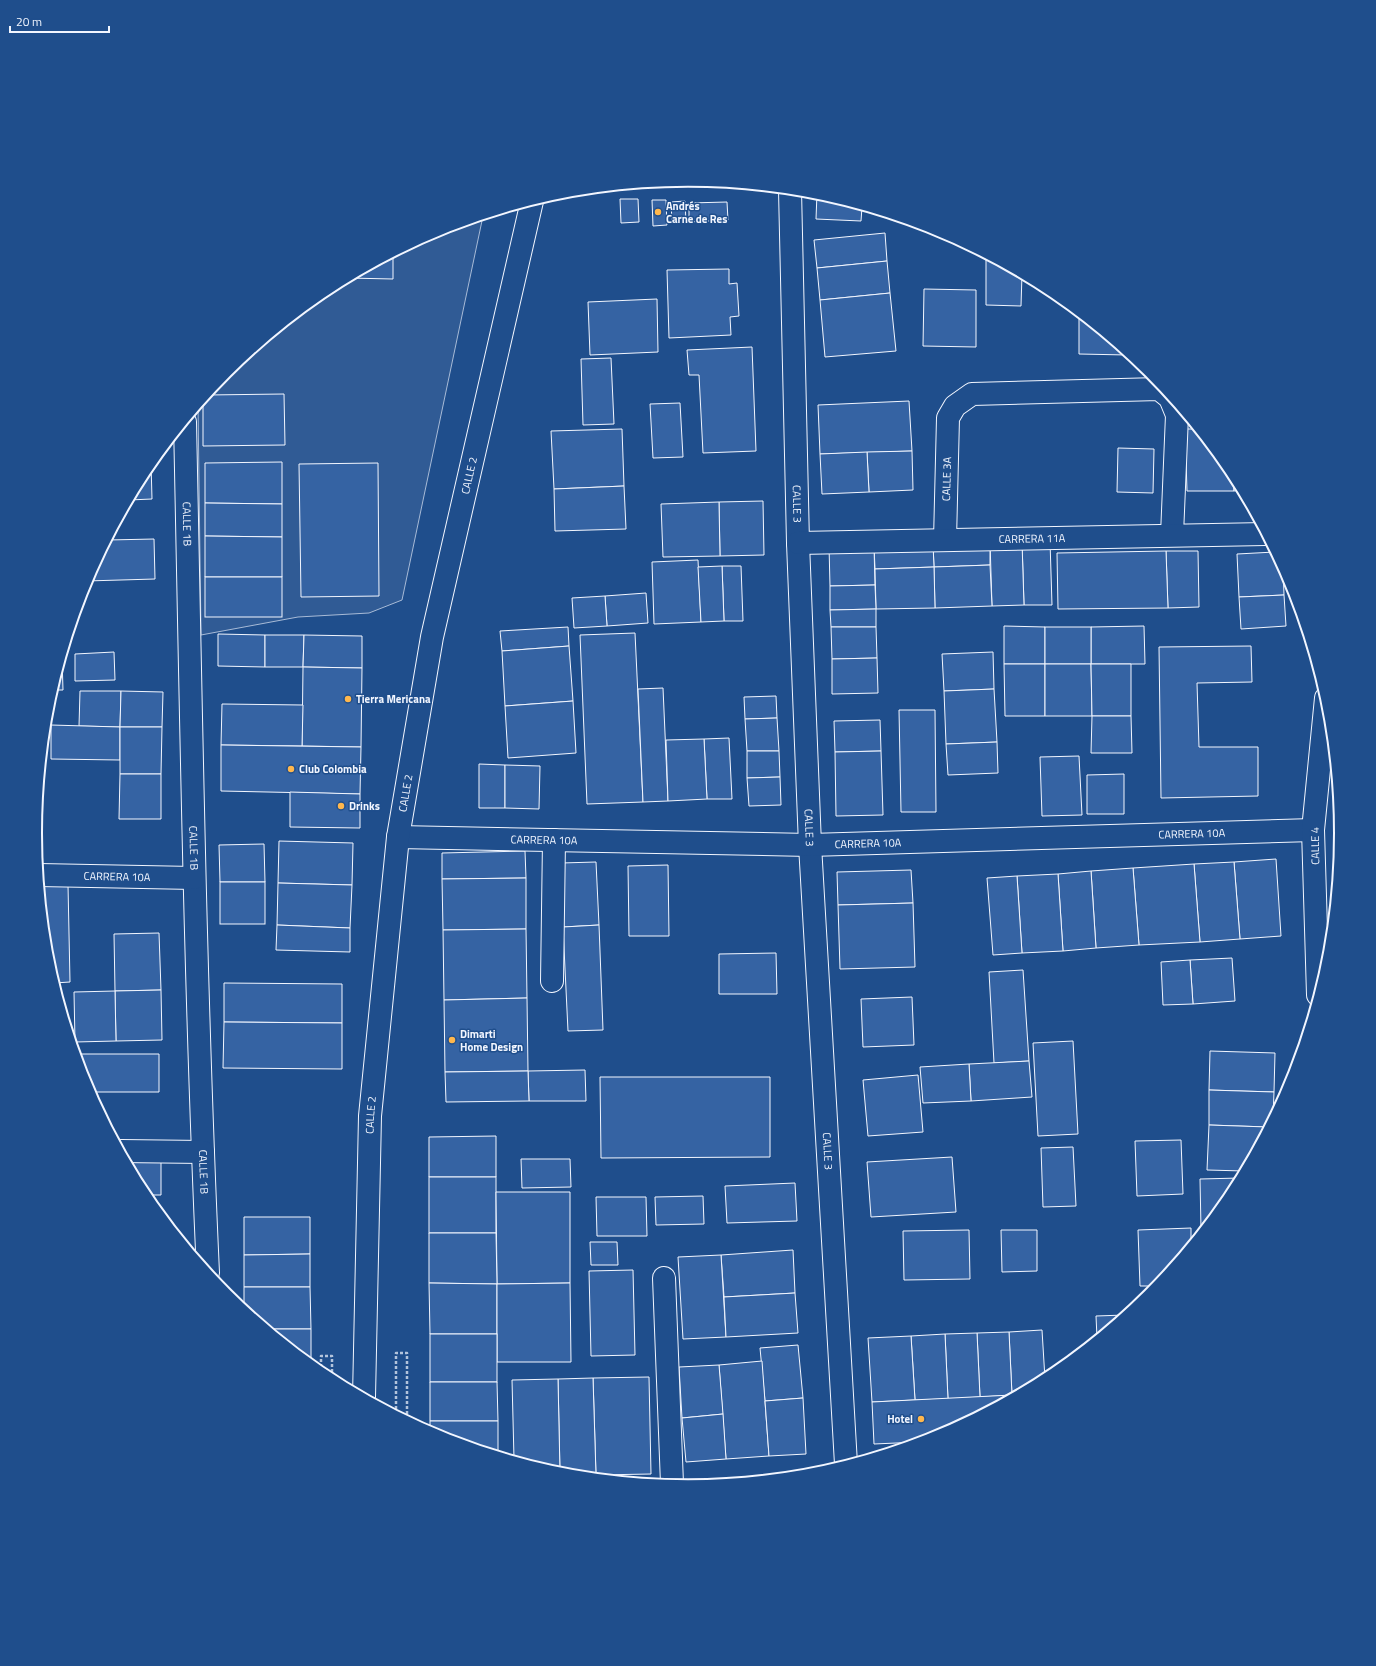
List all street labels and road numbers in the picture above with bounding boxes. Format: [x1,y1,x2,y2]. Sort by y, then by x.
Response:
street label: CALLE 2 [457,455,481,496]
street label: CALLE 3A [938,456,955,501]
street label: CALLE 3 [789,485,806,523]
street label: CALLE 1B [179,502,196,547]
street label: CARRERA 11A [998,530,1066,547]
street label: CALLE 2 [394,773,417,813]
street label: CALLE 3 [801,808,818,847]
street label: CALLE 1B [185,825,202,871]
street label: CARRERA 10A [1158,825,1226,843]
street label: CALLE 4 [1307,827,1323,865]
street label: CARRERA 10A [510,831,578,848]
street label: CARRERA 10A [834,834,902,852]
street label: CARRERA 10A [83,868,151,885]
street label: CALLE 2 [362,1095,380,1134]
street label: CALLE 3 [819,1132,837,1170]
street label: CALLE 1B [195,1149,213,1195]

